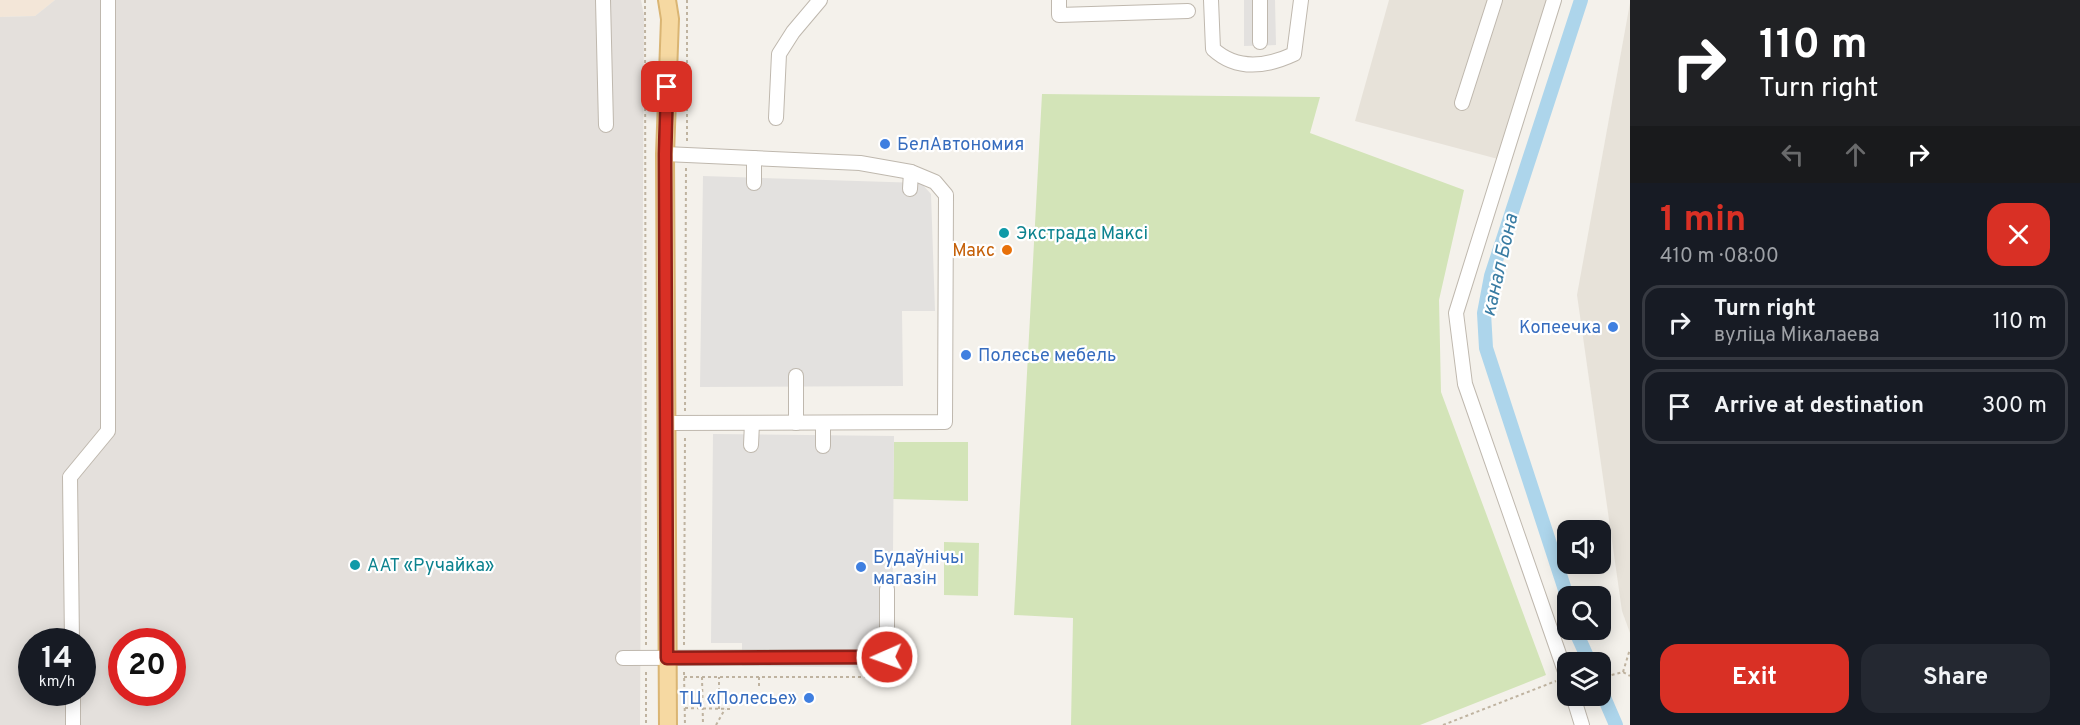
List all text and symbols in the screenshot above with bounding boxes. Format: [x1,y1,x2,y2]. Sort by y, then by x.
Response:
text: 110 m [1759,20,1868,73]
icon: right [1660,24,1738,102]
pin [641,61,692,112]
icon: arrive [650,70,683,103]
text: Turn right [1759,72,1878,106]
place label: БелАвтономия [897,134,1024,157]
marker: БелАвтономия [878,137,892,151]
icon: left [1776,138,1809,171]
icon: ahead [1839,138,1872,171]
icon: right [1902,138,1935,171]
text: 1 min [1660,198,1746,244]
button: close [1987,203,2050,266]
water label: канал Бона [1477,211,1526,319]
place label: Экстрада Максі [1016,223,1148,246]
marker: Экстрада Максі [997,226,1011,240]
place label: Макс [952,240,995,263]
marker: Макс [1000,243,1014,257]
text: 410 m · 08:00 [1660,244,1779,270]
text: Turn right [1714,296,1816,323]
icon: right [1663,306,1696,339]
text: 110 m [1993,309,2047,336]
place label: Копеечка [1519,317,1601,340]
marker: Копеечка [1606,320,1620,334]
text: вуліца Мікалаева [1714,323,1880,349]
place label: Полесье мебель [978,345,1116,368]
marker: Полесье мебель [959,348,973,362]
icon: arrive [1663,390,1696,423]
text: Arrive at destination [1714,393,1924,420]
text: 300 m [1982,393,2047,420]
map controls [1557,520,1611,706]
button: sound [1557,520,1611,574]
place label: Будаўнічы магазін [873,547,964,591]
place label: ААТ «Ручайка» [367,555,494,578]
marker: ААТ «Ручайка» [348,558,362,572]
marker: Будаўнічы магазін [854,560,868,574]
button: search [1557,586,1611,640]
position arrow [855,625,919,689]
speed limit sign: 20 [108,628,186,706]
text: 14 [41,641,73,678]
button: Exit [1660,644,1849,713]
button: Share [1861,644,2050,713]
button: layers [1557,652,1611,706]
text: km/h [39,673,75,692]
place label: ТЦ «Полесье» [679,688,797,711]
marker: ТЦ «Полесье» [802,691,816,705]

